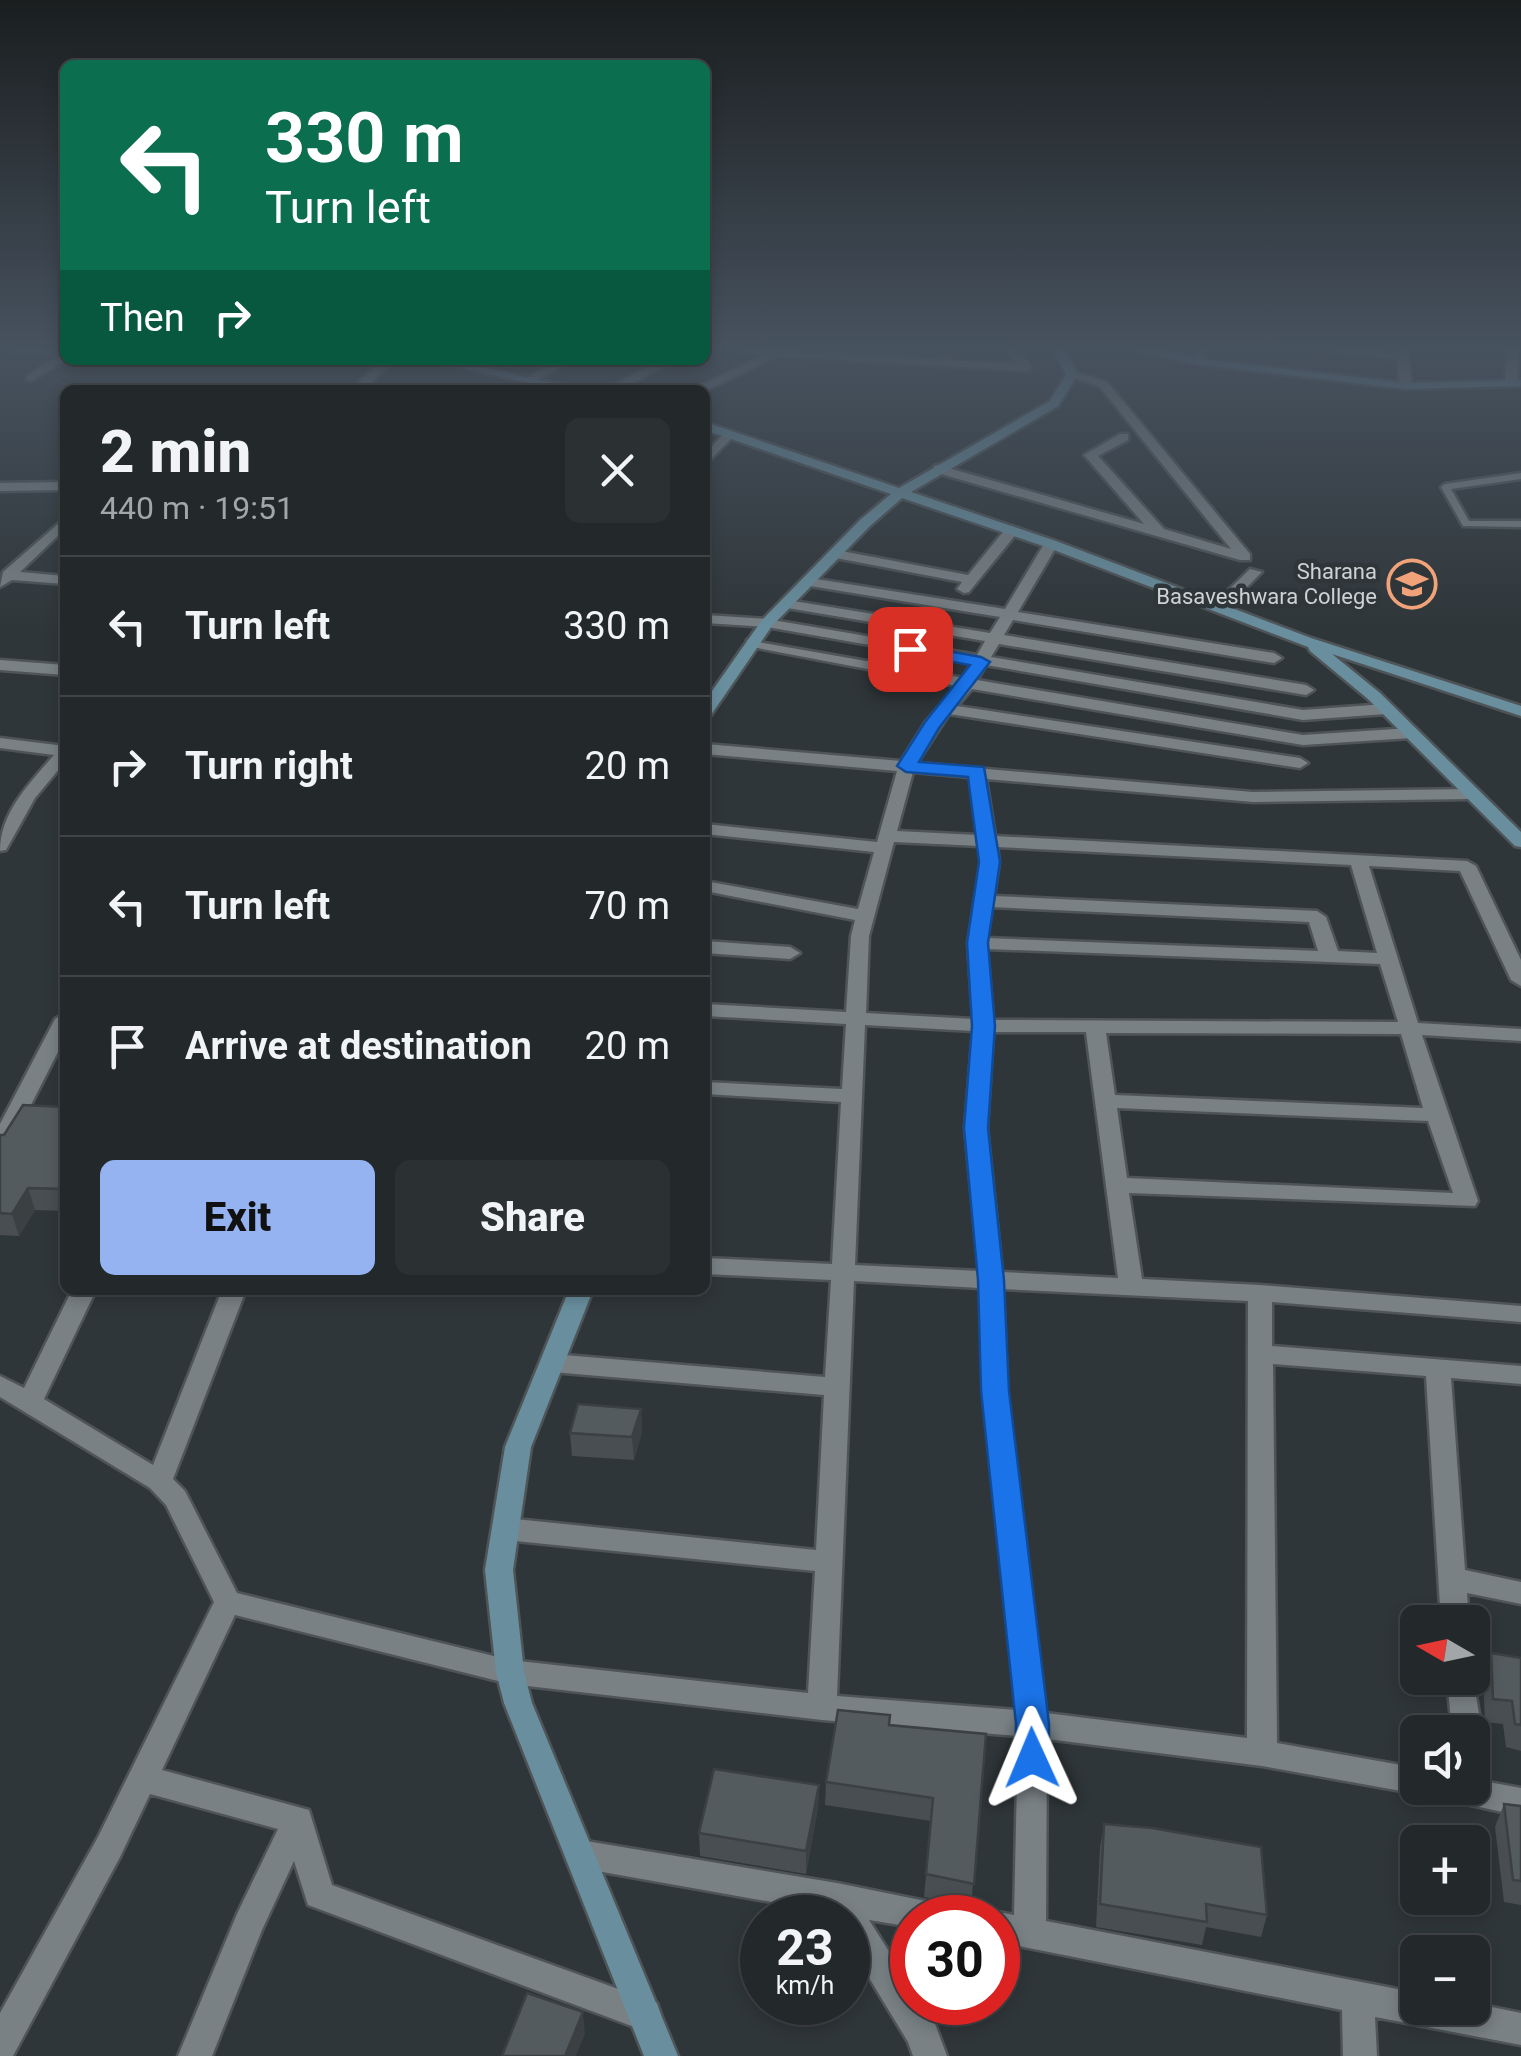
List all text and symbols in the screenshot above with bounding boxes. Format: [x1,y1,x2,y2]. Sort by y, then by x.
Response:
text: 330 m [265,97,464,179]
icon: left [100,100,230,230]
text: Turn left [265,181,431,234]
icon: right [205,290,260,345]
text: Then [100,296,185,340]
text: 2 min [100,416,251,487]
button: close [565,418,670,523]
text: 440 m · 19:51 [100,489,294,527]
school or university icon: Sharana Basaveshwara College [1386,558,1438,610]
place label: Sharana Basaveshwara College [1156,559,1377,609]
icon: left [100,599,155,654]
text: Turn left [185,604,330,648]
text: 330 m [563,604,670,648]
pin [868,607,953,692]
icon: arrive [883,622,938,677]
icon: right [100,739,155,794]
text: Turn right [185,744,353,788]
text: 20 m [585,744,670,788]
icon: left [100,879,155,934]
text: Turn left [185,884,330,928]
text: 70 m [585,884,670,928]
icon: arrive [100,1019,155,1074]
text: Arrive at destination [185,1024,532,1068]
text: 20 m [585,1024,670,1068]
button: Exit [100,1160,375,1275]
button: Share [395,1160,670,1275]
north arrow [1400,1605,1490,1695]
map controls [1400,1605,1490,2025]
position arrow [980,1706,1084,1810]
button: sound [1400,1715,1490,1805]
button: + [1400,1825,1490,1915]
speed limit sign: 30 [890,1895,1020,2025]
text: 23 [776,1919,834,1977]
button: − [1400,1935,1490,2025]
text: km/h [776,1971,834,2000]

